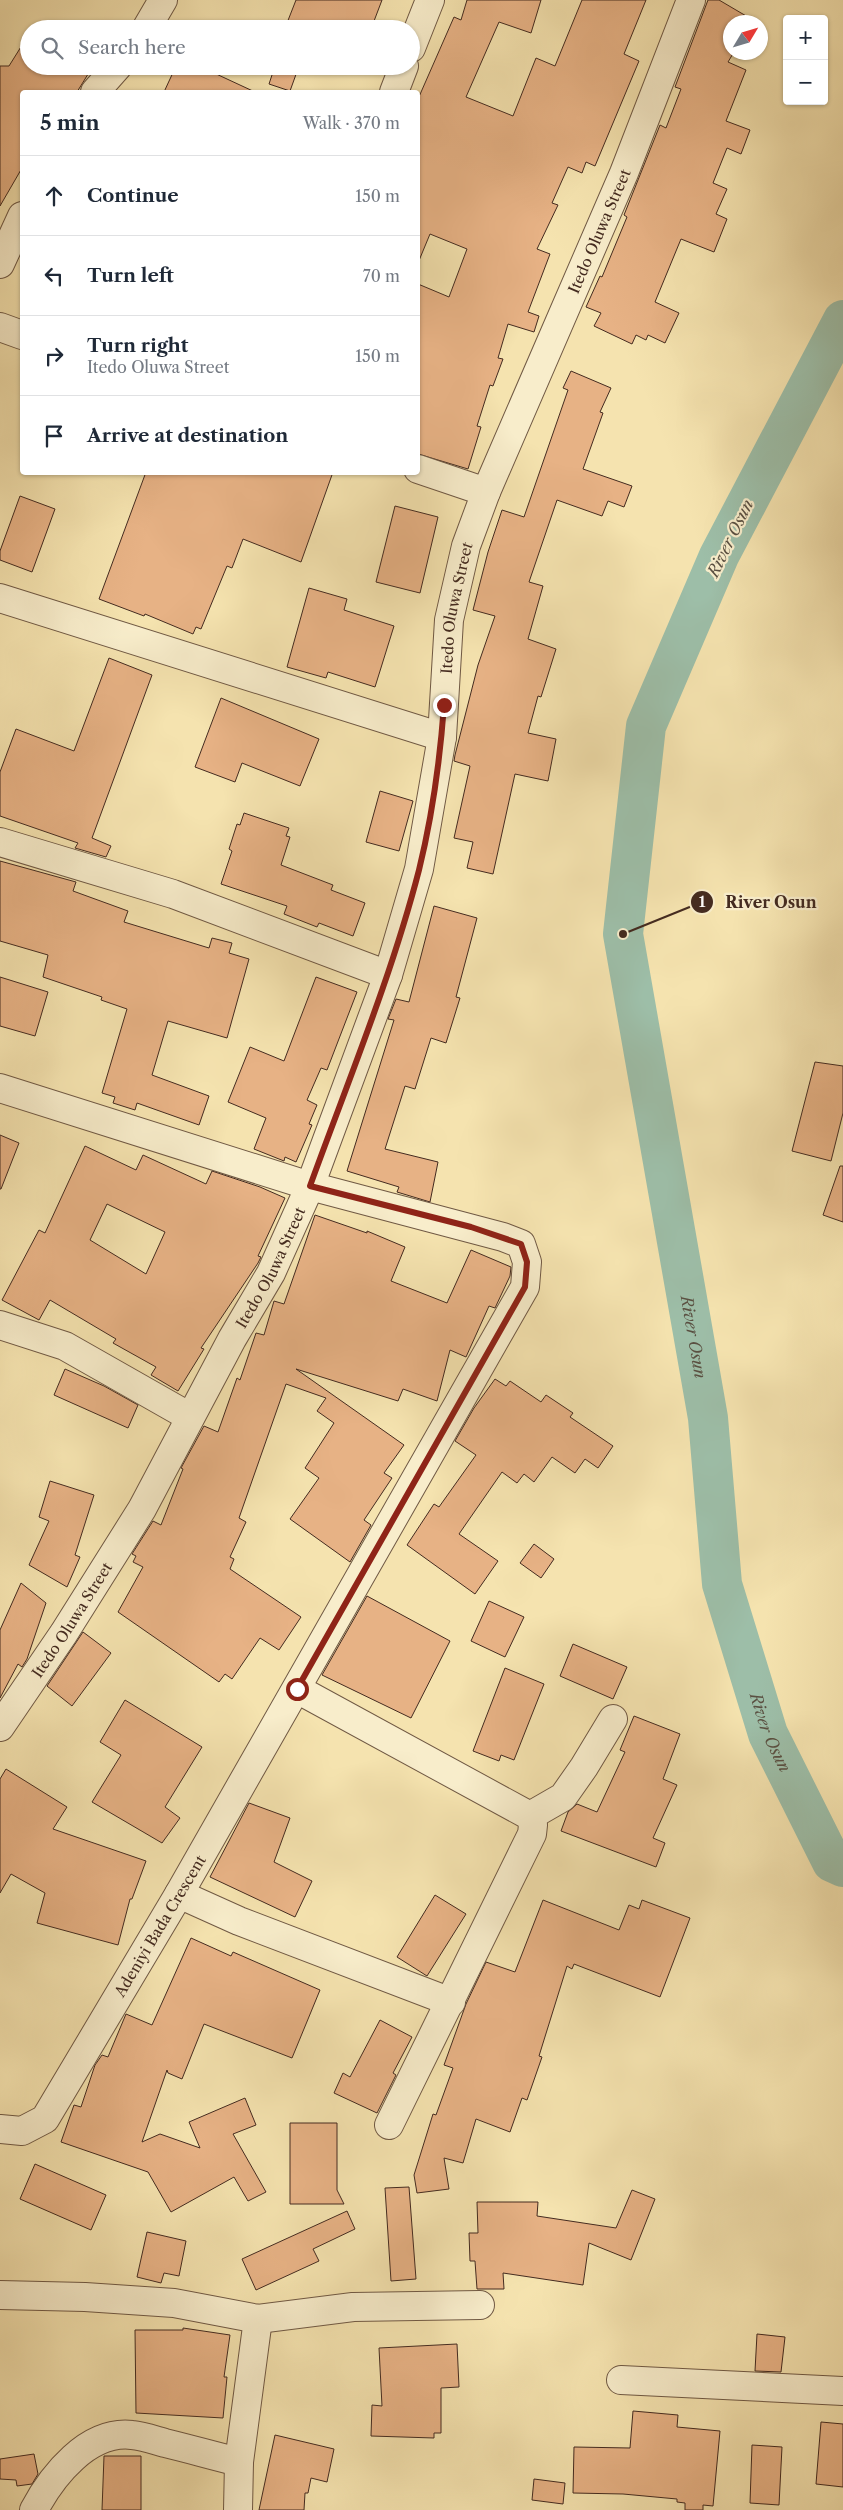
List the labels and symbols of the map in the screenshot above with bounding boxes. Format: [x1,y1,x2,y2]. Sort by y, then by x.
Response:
north arrow [723,15,768,60]
street label: Itedo Oluwa Street [564,166,634,296]
water label: River Osun [702,496,757,582]
street label: Itedo Oluwa Street [436,539,476,674]
route end [433,694,456,717]
callout: River Osun [690,887,826,918]
text: 1 [699,892,706,911]
text: River Osun [725,892,817,912]
street label: Itedo Oluwa Street [231,1203,309,1331]
water label: River Osun [676,1292,711,1380]
street label: Itedo Oluwa Street [27,1558,116,1681]
route start [286,1678,309,1701]
water label: River Osun [745,1689,795,1775]
street label: Adeniyi Bada Crescent [110,1851,210,2001]

